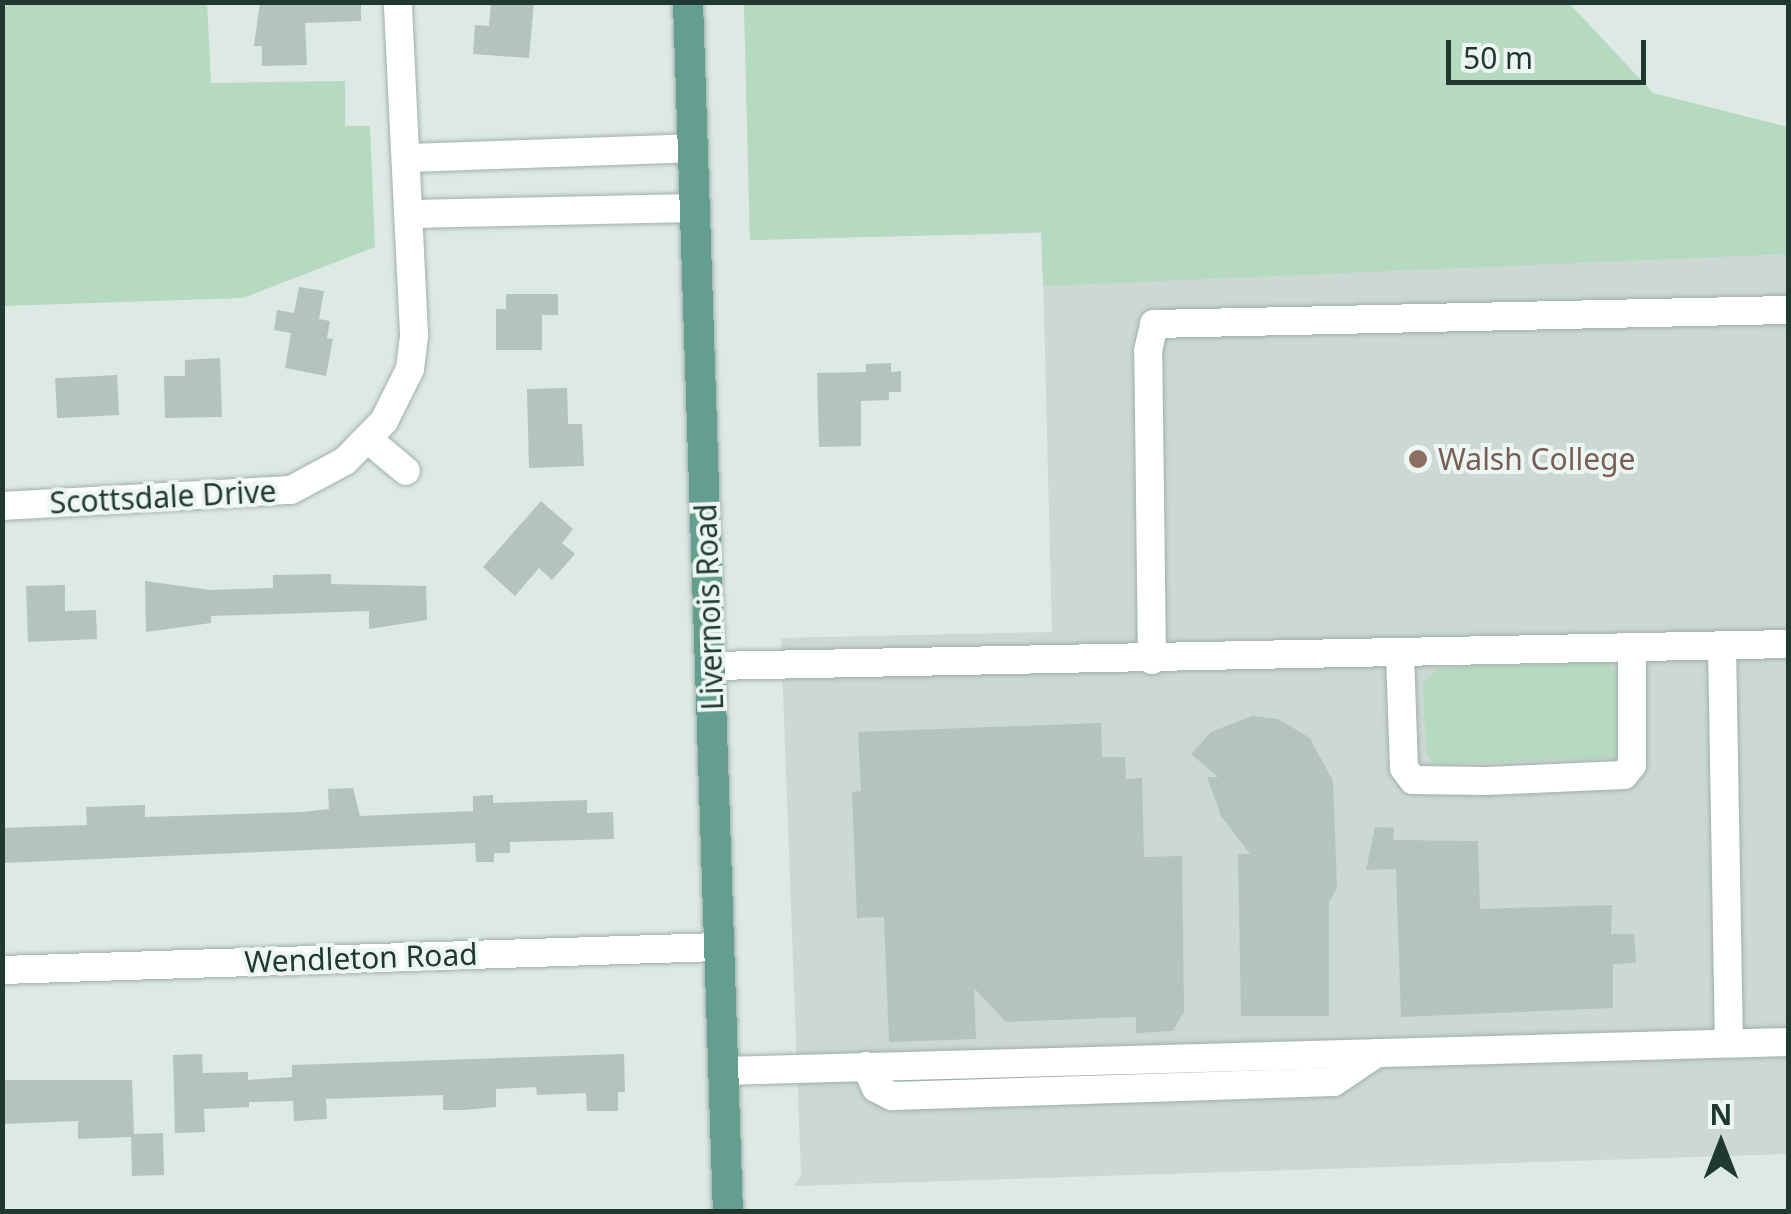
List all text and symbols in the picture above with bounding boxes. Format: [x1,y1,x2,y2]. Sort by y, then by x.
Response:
scale bar [1451,20,1651,82]
text: 50 m [1463,37,1533,78]
place label: Walsh College [1438,441,1635,477]
marker: Walsh College [1407,448,1429,470]
street label: Scottsdale Drive [49,473,277,521]
street label: Livernois Road [687,503,731,711]
street label: Wendleton Road [244,936,478,980]
north arrow [1671,1094,1771,1194]
text: N [1710,1095,1732,1133]

